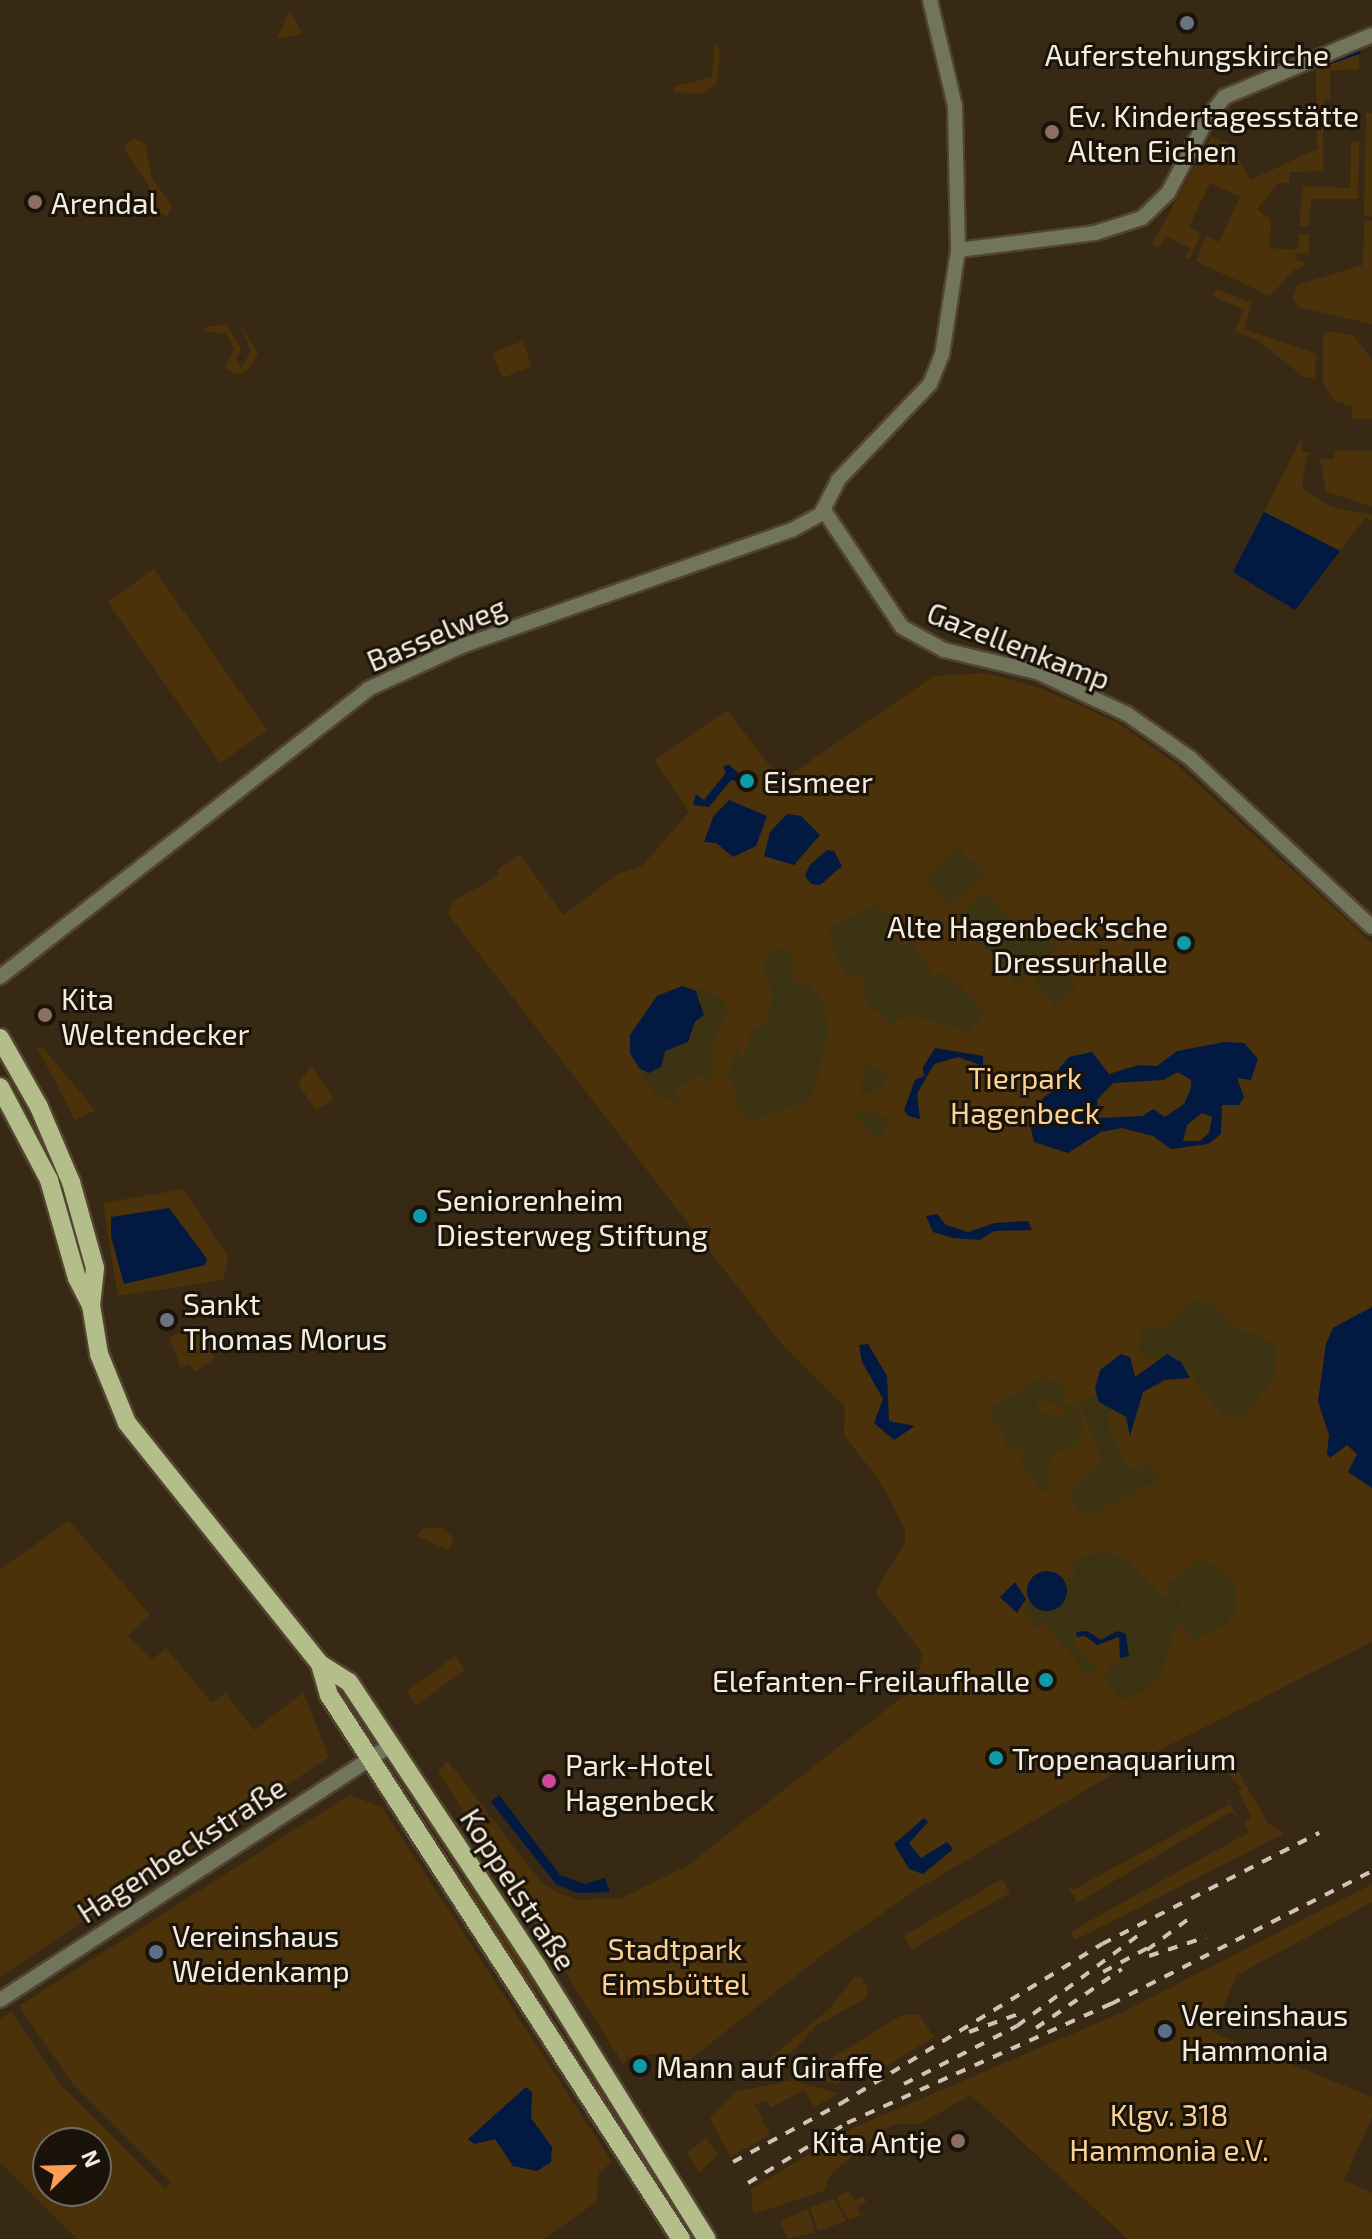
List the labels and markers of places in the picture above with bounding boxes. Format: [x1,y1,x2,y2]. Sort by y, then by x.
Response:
marker: Auferstehungskirche [1178,14,1196,32]
place label: Auferstehungskirche [1045,36,1329,72]
place label: Ev. Kindertagesstätte Alten Eichen [1068,97,1359,168]
marker: Ev. Kindertagesstätte Alten Eichen [1043,123,1061,141]
place label: Arendal [51,184,157,220]
marker: Arendal [26,193,44,211]
place label: Eismeer [763,763,873,799]
marker: Eismeer [738,772,756,790]
place label: Alte Hagenbeck’sche Dressurhalle [887,908,1168,978]
marker: Alte Hagenbeck’sche Dressurhalle [1175,934,1193,952]
place label: Kita Weltendecker [61,980,250,1050]
marker: Kita Weltendecker [36,1006,54,1024]
place label: Seniorenheim Diesterweg Stiftung [436,1181,708,1252]
marker: Seniorenheim Diesterweg Stiftung [411,1207,429,1225]
place label: Sankt Thomas Morus [183,1285,387,1356]
marker: Sankt Thomas Morus [158,1311,176,1329]
place label: Elefanten-Freilaufhalle [712,1662,1030,1698]
marker: Elefanten-Freilaufhalle [1037,1671,1055,1689]
place label: Tropenaquarium [1012,1740,1236,1776]
place label: Park-Hotel Hagenbeck [565,1746,715,1816]
marker: Tropenaquarium [987,1749,1005,1767]
marker: Park-Hotel Hagenbeck [540,1772,558,1790]
place label: Vereinshaus Weidenkamp [172,1917,350,1988]
marker: Vereinshaus Weidenkamp [147,1943,165,1961]
place label: Vereinshaus Hammonia [1181,1996,1348,2066]
marker: Vereinshaus Hammonia [1156,2022,1174,2040]
place label: Mann auf Giraffe [656,2048,884,2084]
marker: Mann auf Giraffe [631,2057,649,2075]
place label: Kita Antje [811,2123,942,2159]
marker: Kita Antje [949,2132,967,2150]

